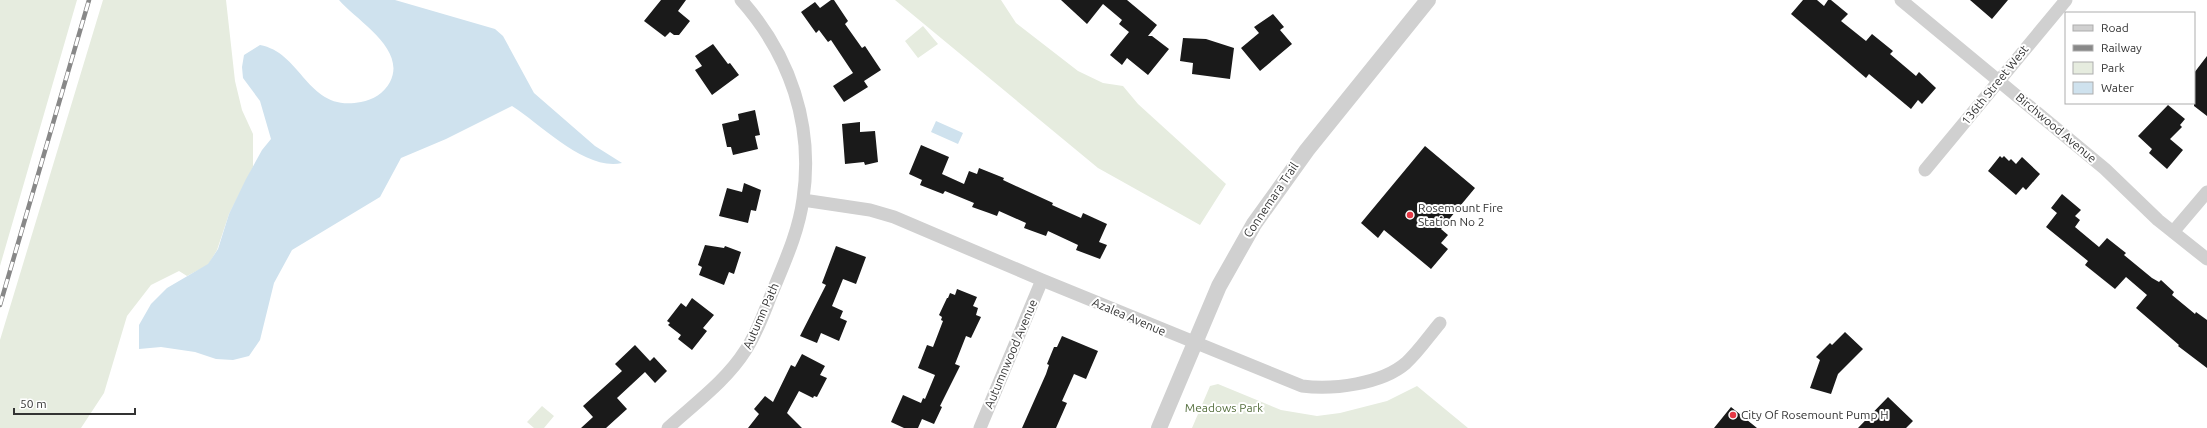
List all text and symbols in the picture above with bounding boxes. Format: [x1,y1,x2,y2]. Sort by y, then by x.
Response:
legend [2065,12,2195,104]
text: Road [2101,21,2129,34]
text: Railway [2101,41,2142,54]
street label: 136th Street West [1959,42,2031,127]
text: Park [2101,61,2125,74]
text: Water [2101,81,2134,94]
street label: Birchwood Avenue [2013,90,2099,165]
street label: Connemara Trail [1241,160,1300,240]
place label: Rosemount Fire Station No 2 [1418,201,1503,228]
marker: Rosemount Fire Station No 2 [1405,210,1415,220]
street label: Autumn Path [740,281,781,351]
street label: Azalea Avenue [1090,295,1168,338]
street label: Autumnwood Avenue [982,297,1039,410]
scale bar [14,390,135,416]
text: 50 m [20,397,47,410]
park label: Meadows Park [1185,401,1263,414]
place label: City Of Rosemount Pump H [1741,408,1889,421]
marker: City Of Rosemount Pump H [1728,410,1738,420]

